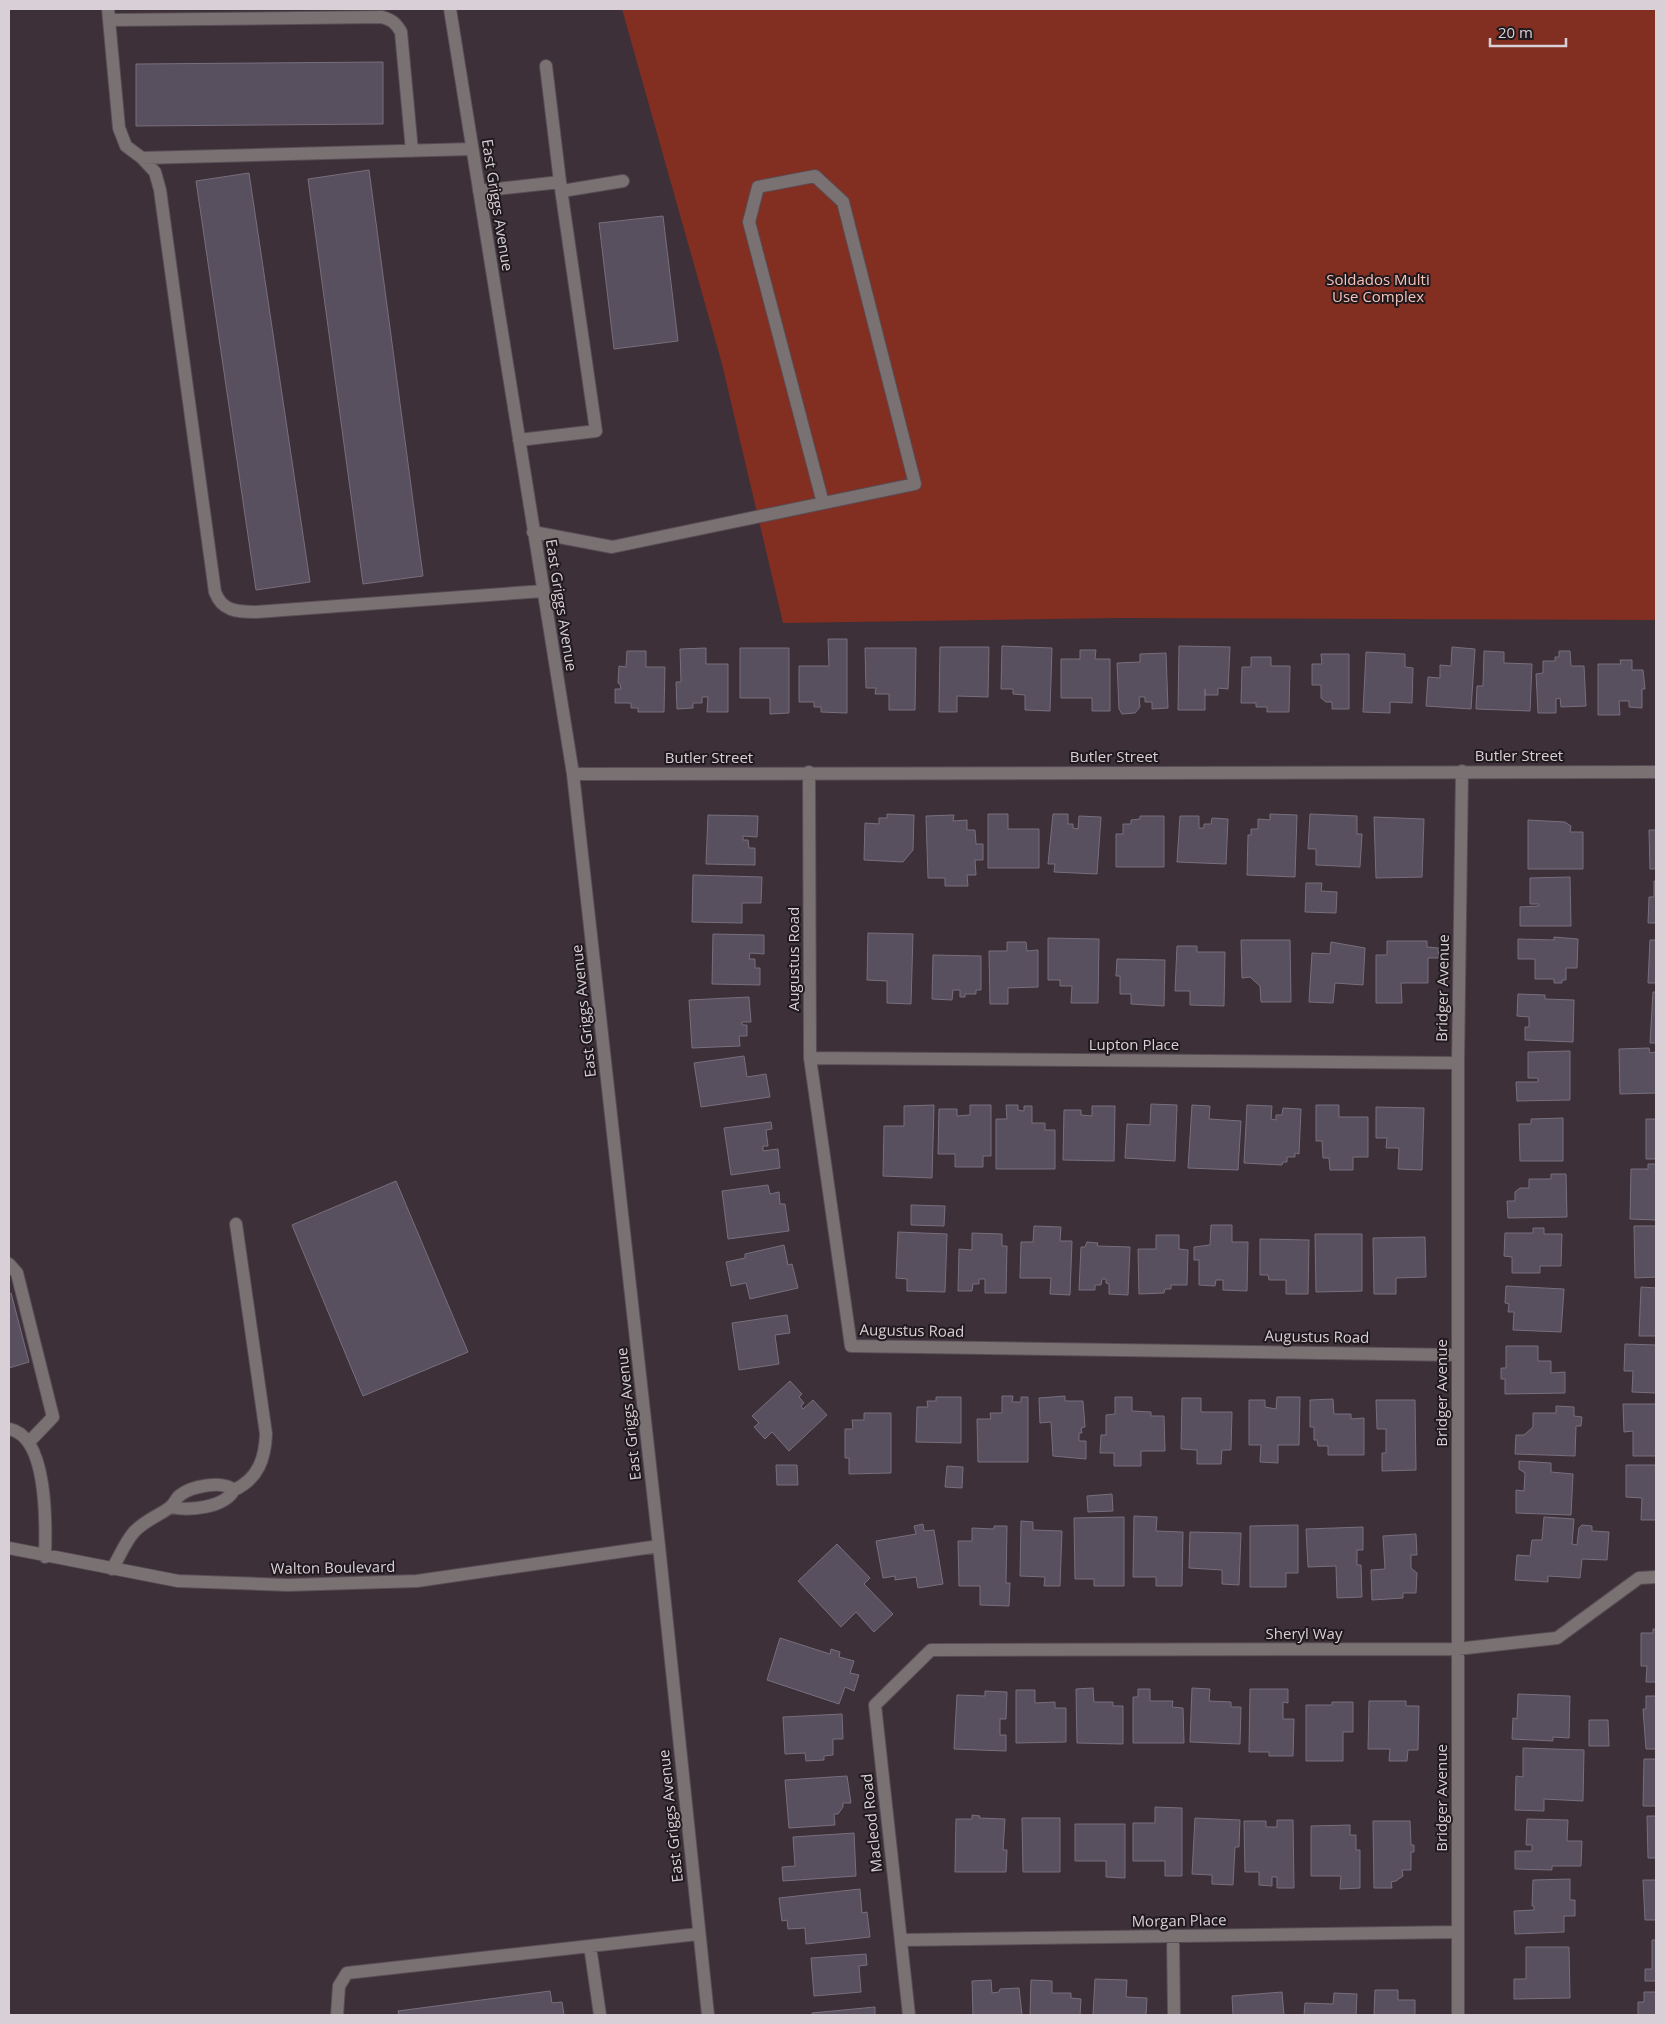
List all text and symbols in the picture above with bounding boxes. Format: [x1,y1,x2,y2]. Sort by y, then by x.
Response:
scale bar [1490,15,1566,47]
text: 20 m [1498,22,1533,42]
street label: East Griggs Avenue [478,138,518,272]
park label: Soldados Multi Use Complex [1326,269,1430,306]
street label: East Griggs Avenue [542,538,582,672]
street label: Butler Street [1475,745,1563,765]
street label: Butler Street [1070,746,1158,766]
street label: Butler Street [665,747,753,767]
street label: Augustus Road [783,907,803,1011]
street label: Bridger Avenue [1431,934,1453,1042]
street label: East Griggs Avenue [566,944,600,1078]
street label: Lupton Place [1089,1034,1179,1054]
street label: Augustus Road [860,1319,964,1341]
street label: Augustus Road [1265,1325,1369,1347]
street label: Bridger Avenue [1431,1339,1451,1447]
street label: East Griggs Avenue [611,1347,645,1481]
street label: Walton Boulevard [270,1556,396,1578]
street label: Sheryl Way [1266,1623,1343,1643]
street label: Bridger Avenue [1431,1744,1451,1852]
street label: East Griggs Avenue [653,1749,687,1883]
street label: Macleod Road [856,1773,886,1873]
street label: Morgan Place [1131,1909,1227,1931]

